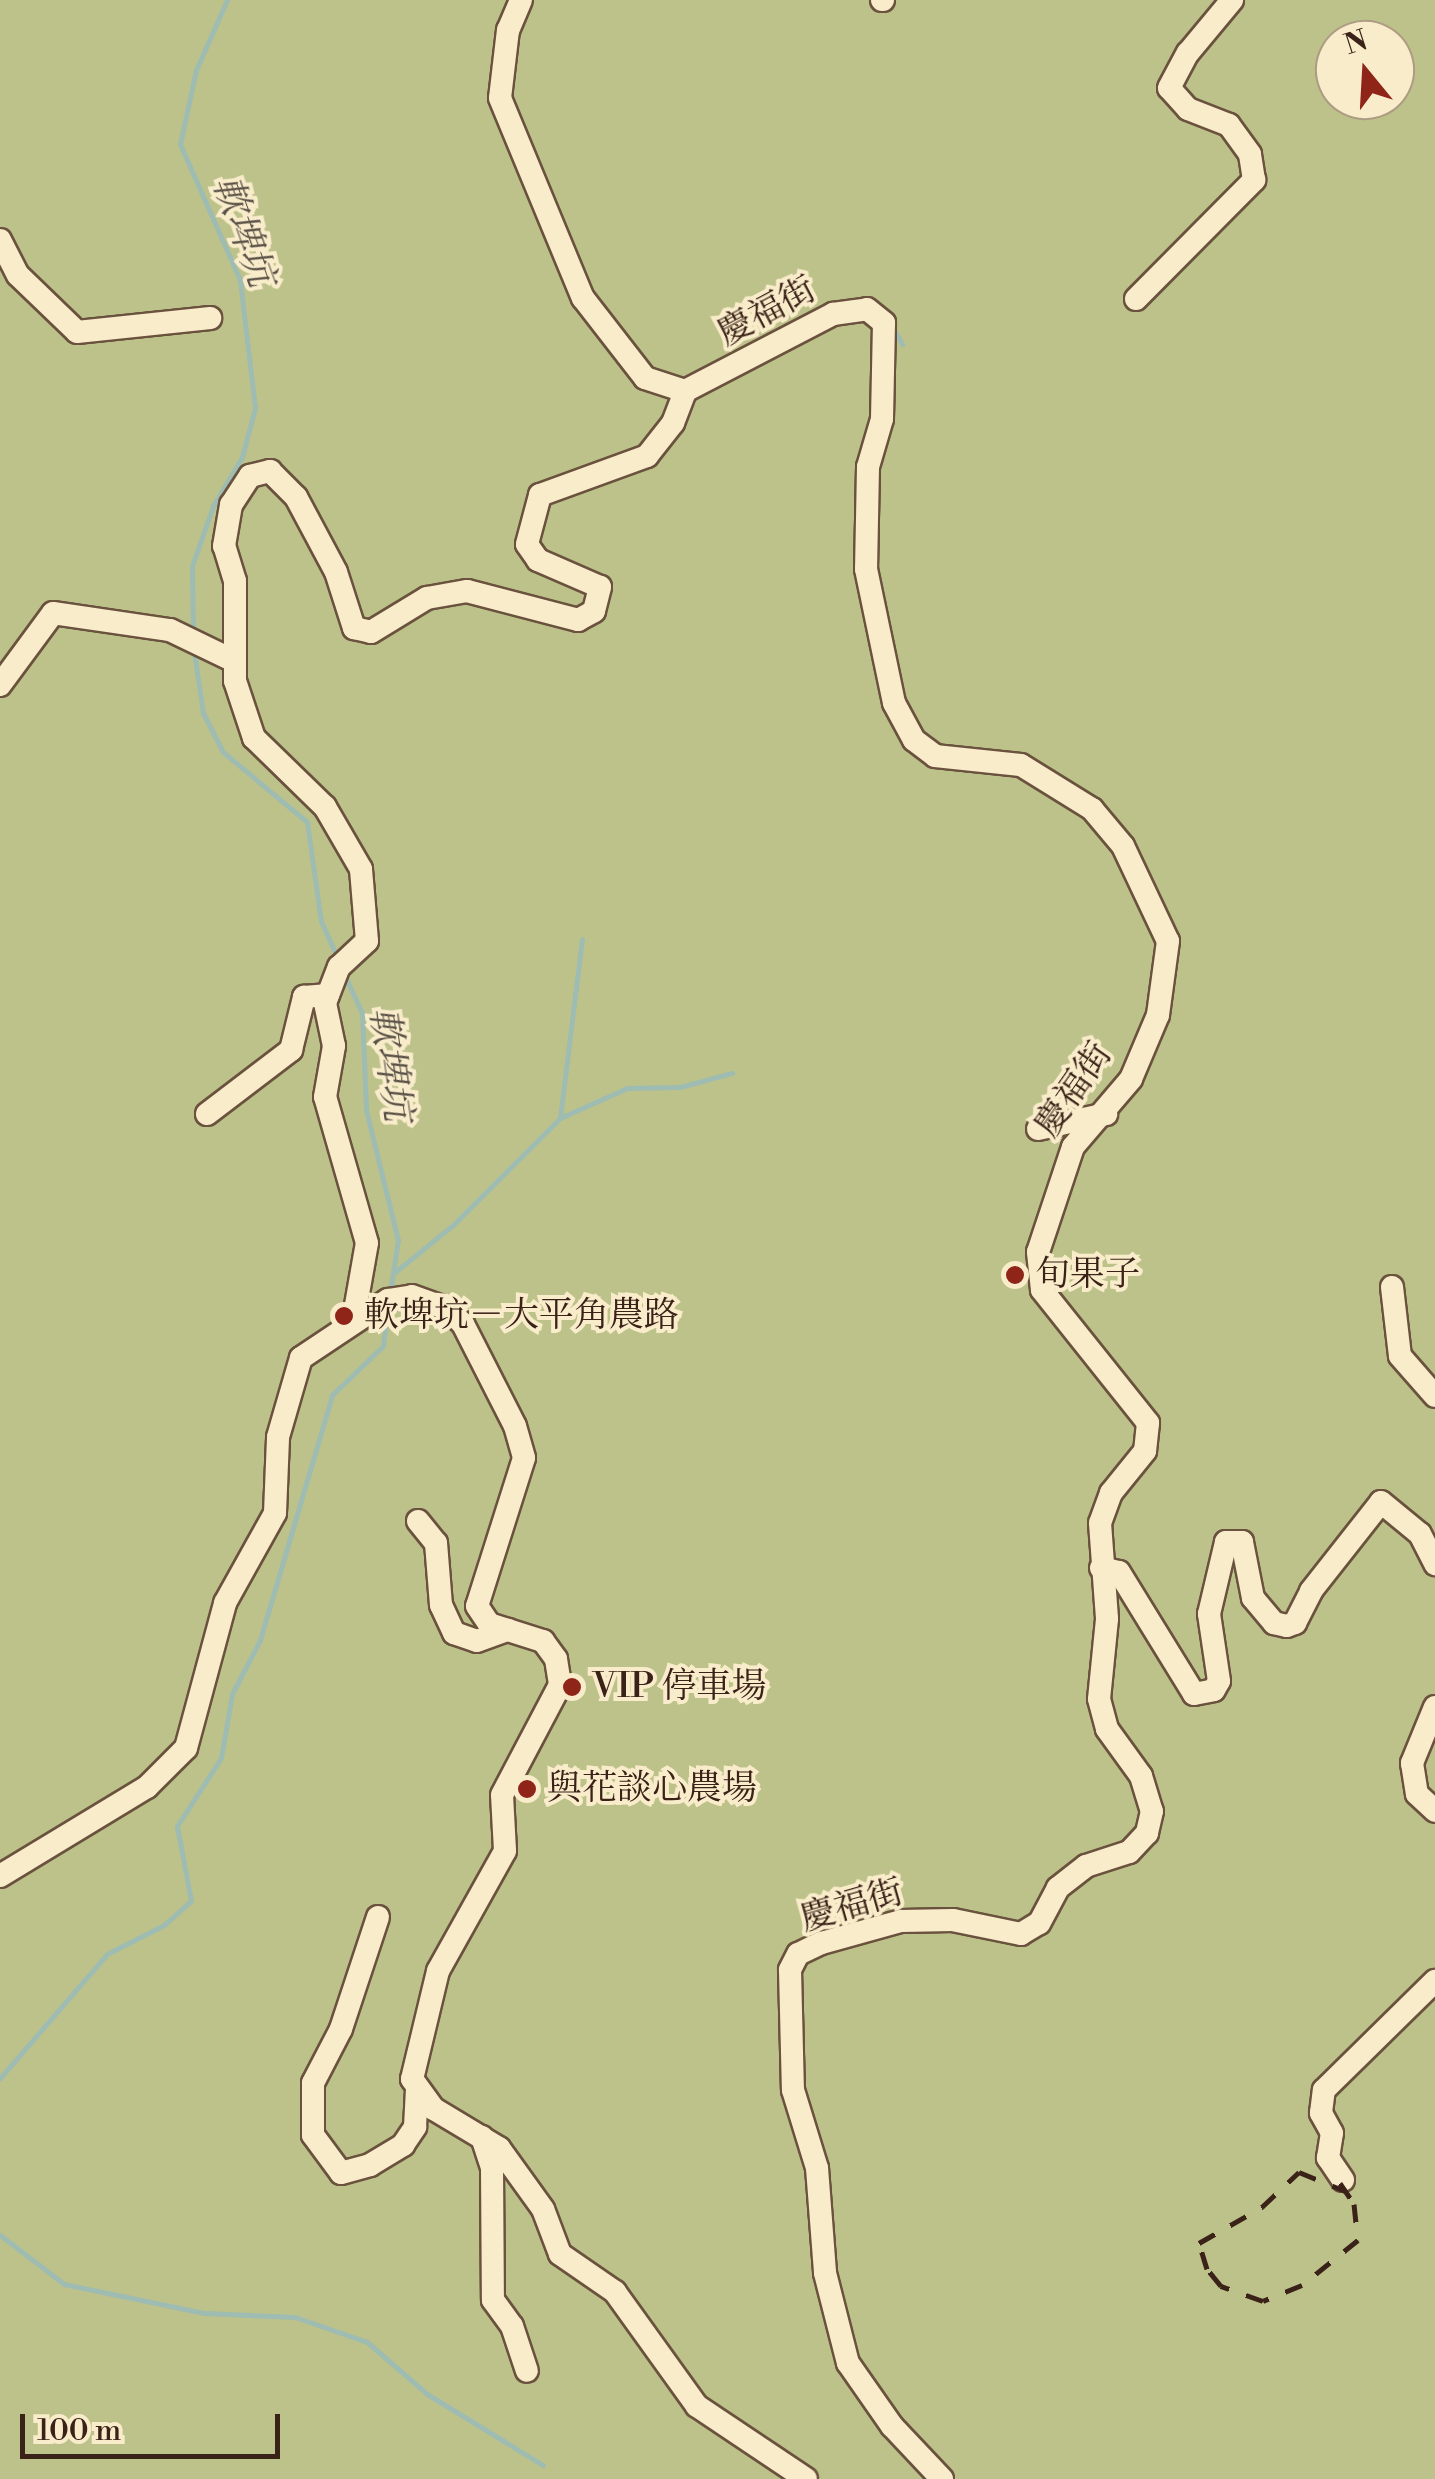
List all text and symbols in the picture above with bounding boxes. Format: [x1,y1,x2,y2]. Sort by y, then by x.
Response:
north arrow [1315,20,1415,120]
text: N [1340,23,1372,63]
water label: 軟埤坑 [202,170,284,292]
street label: 慶福街 [711,269,823,355]
water label: 軟埤坑 [359,1004,421,1124]
street label: 慶福街 [1027,1035,1121,1145]
place label: 旬果子 [1035,1254,1140,1296]
marker: 旬果子 [1004,1264,1026,1286]
place label: 軟埤坑－大平角農路 [364,1295,679,1337]
marker: 軟埤坑－大平角農路 [333,1305,355,1327]
place label: VIP 停車場 [592,1666,766,1708]
marker: VIP 停車場 [561,1676,583,1698]
place label: 與花談心農場 [547,1768,757,1810]
marker: 與花談心農場 [516,1778,538,1800]
street label: 慶福街 [796,1871,908,1941]
scale bar [25,2394,285,2456]
text: 100 m [37,2412,121,2450]

